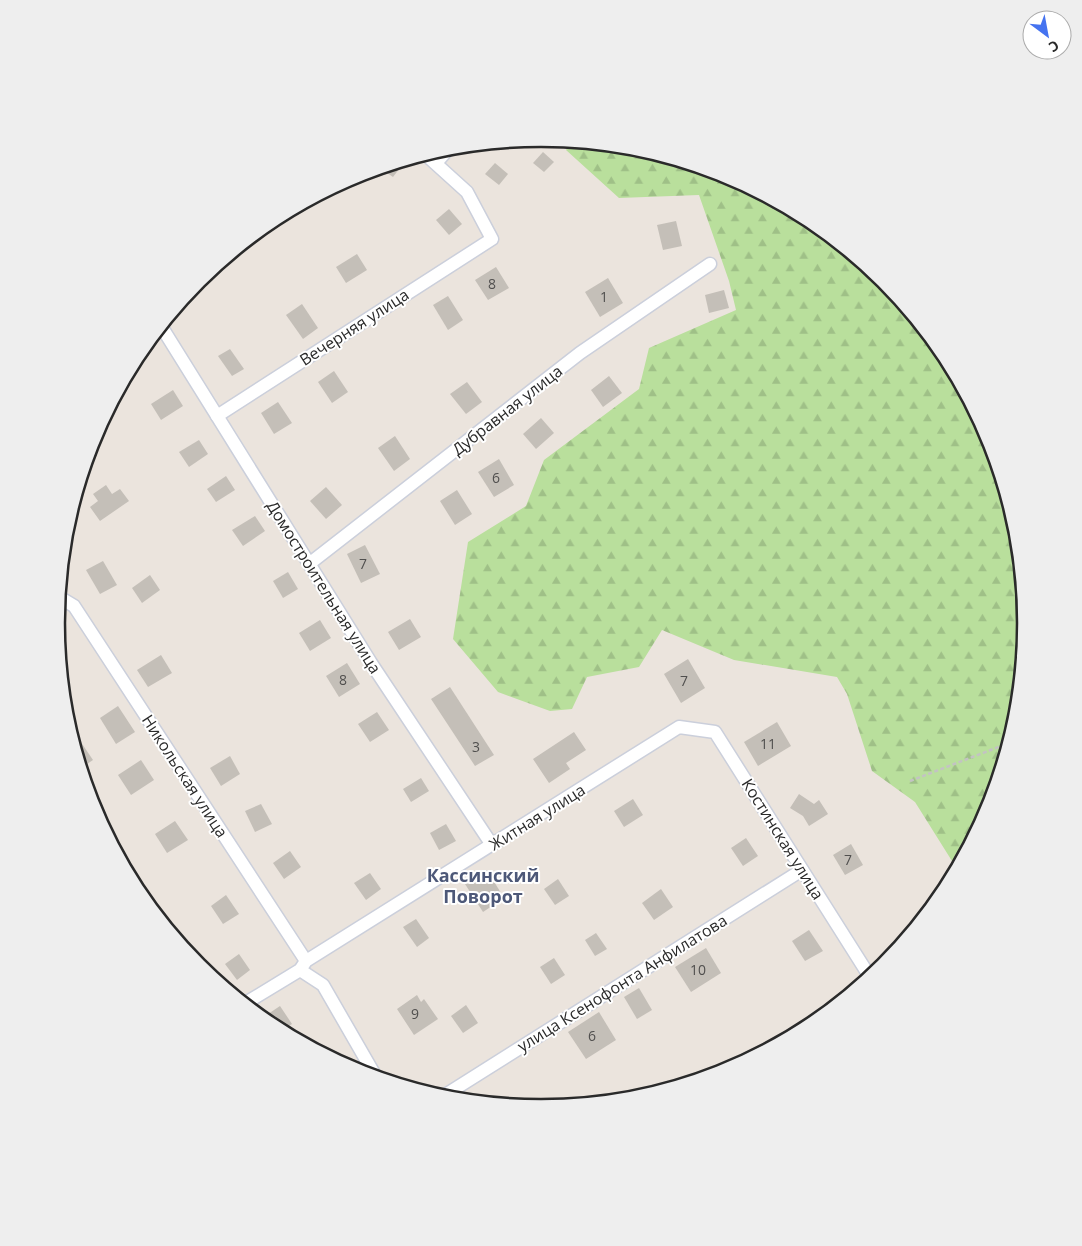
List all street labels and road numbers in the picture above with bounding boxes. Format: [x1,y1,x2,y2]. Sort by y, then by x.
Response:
street label: Вечерняя улица [295,283,413,371]
street label: Дубравная улица [447,360,567,460]
street label: Домостроительная улица [262,496,386,678]
street label: Никольская улица [137,710,233,842]
street label: Костинская улица [737,774,829,904]
street label: Житная улица [485,779,589,855]
street label: улица Ксенофонта Анфилатова [513,909,731,1057]

